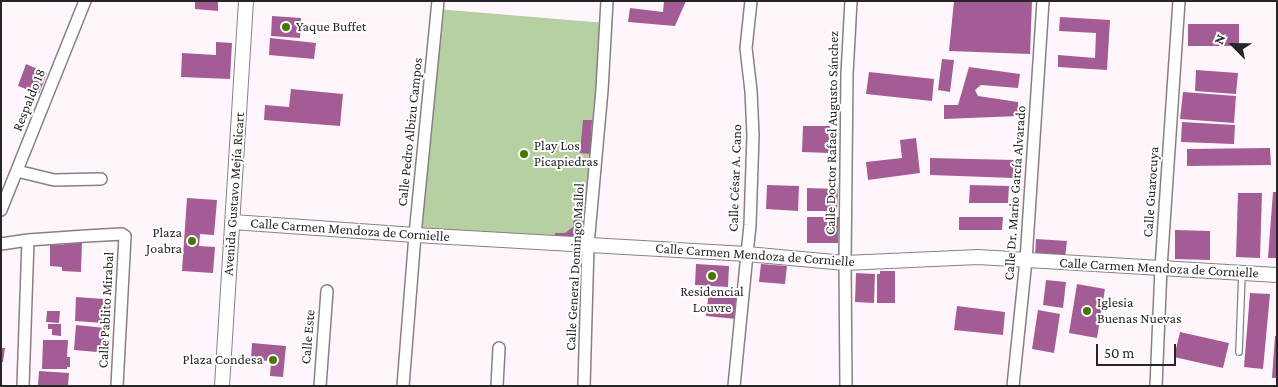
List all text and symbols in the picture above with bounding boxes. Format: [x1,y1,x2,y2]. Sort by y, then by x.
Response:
place label: Yaque Buffet [296,19,366,35]
north arrow [1208,20,1258,70]
marker: Yaque Buffet [280,21,292,33]
street label: Calle Doctor Rafael Augusto Sánchez [822,31,842,235]
text: N [1210,32,1228,47]
street label: Calle Pedro Albizu Campos [394,57,426,207]
street label: Respaldo 18 [9,66,49,134]
street label: Calle Dr. Mario García Alvarado [1000,105,1030,281]
street label: Avenida Gustavo Mejía Ricart [220,112,248,276]
street label: Calle César A. Cano [725,124,745,232]
place label: Play Los Picapiedras [534,138,598,170]
street label: Calle Guarocuya [1139,146,1163,238]
marker: Play Los Picapiedras [518,148,530,160]
street label: Calle General Domingo Mallol [562,183,588,351]
street label: Calle Carmen Mendoza de Cornielle [250,215,450,245]
place label: Plaza Joabra [146,225,182,258]
marker: Plaza Joabra [186,235,198,247]
street label: Calle Carmen Mendoza de Cornielle [655,240,855,270]
street label: Calle Pablito Mirabal [95,251,117,369]
street label: Calle Carmen Mendoza de Cornielle [1059,254,1259,282]
marker: Residencial Louvre [706,270,718,282]
place label: Residencial Louvre [680,284,744,316]
place label: Iglesia Buenas Nuevas [1097,295,1181,328]
marker: Iglesia Buenas Nuevas [1081,305,1093,317]
street label: Calle Este [297,309,319,365]
scale bar [1098,334,1178,366]
text: 50 m [1104,345,1134,361]
place label: Plaza Condesa [183,352,263,368]
marker: Plaza Condesa [267,354,279,366]

